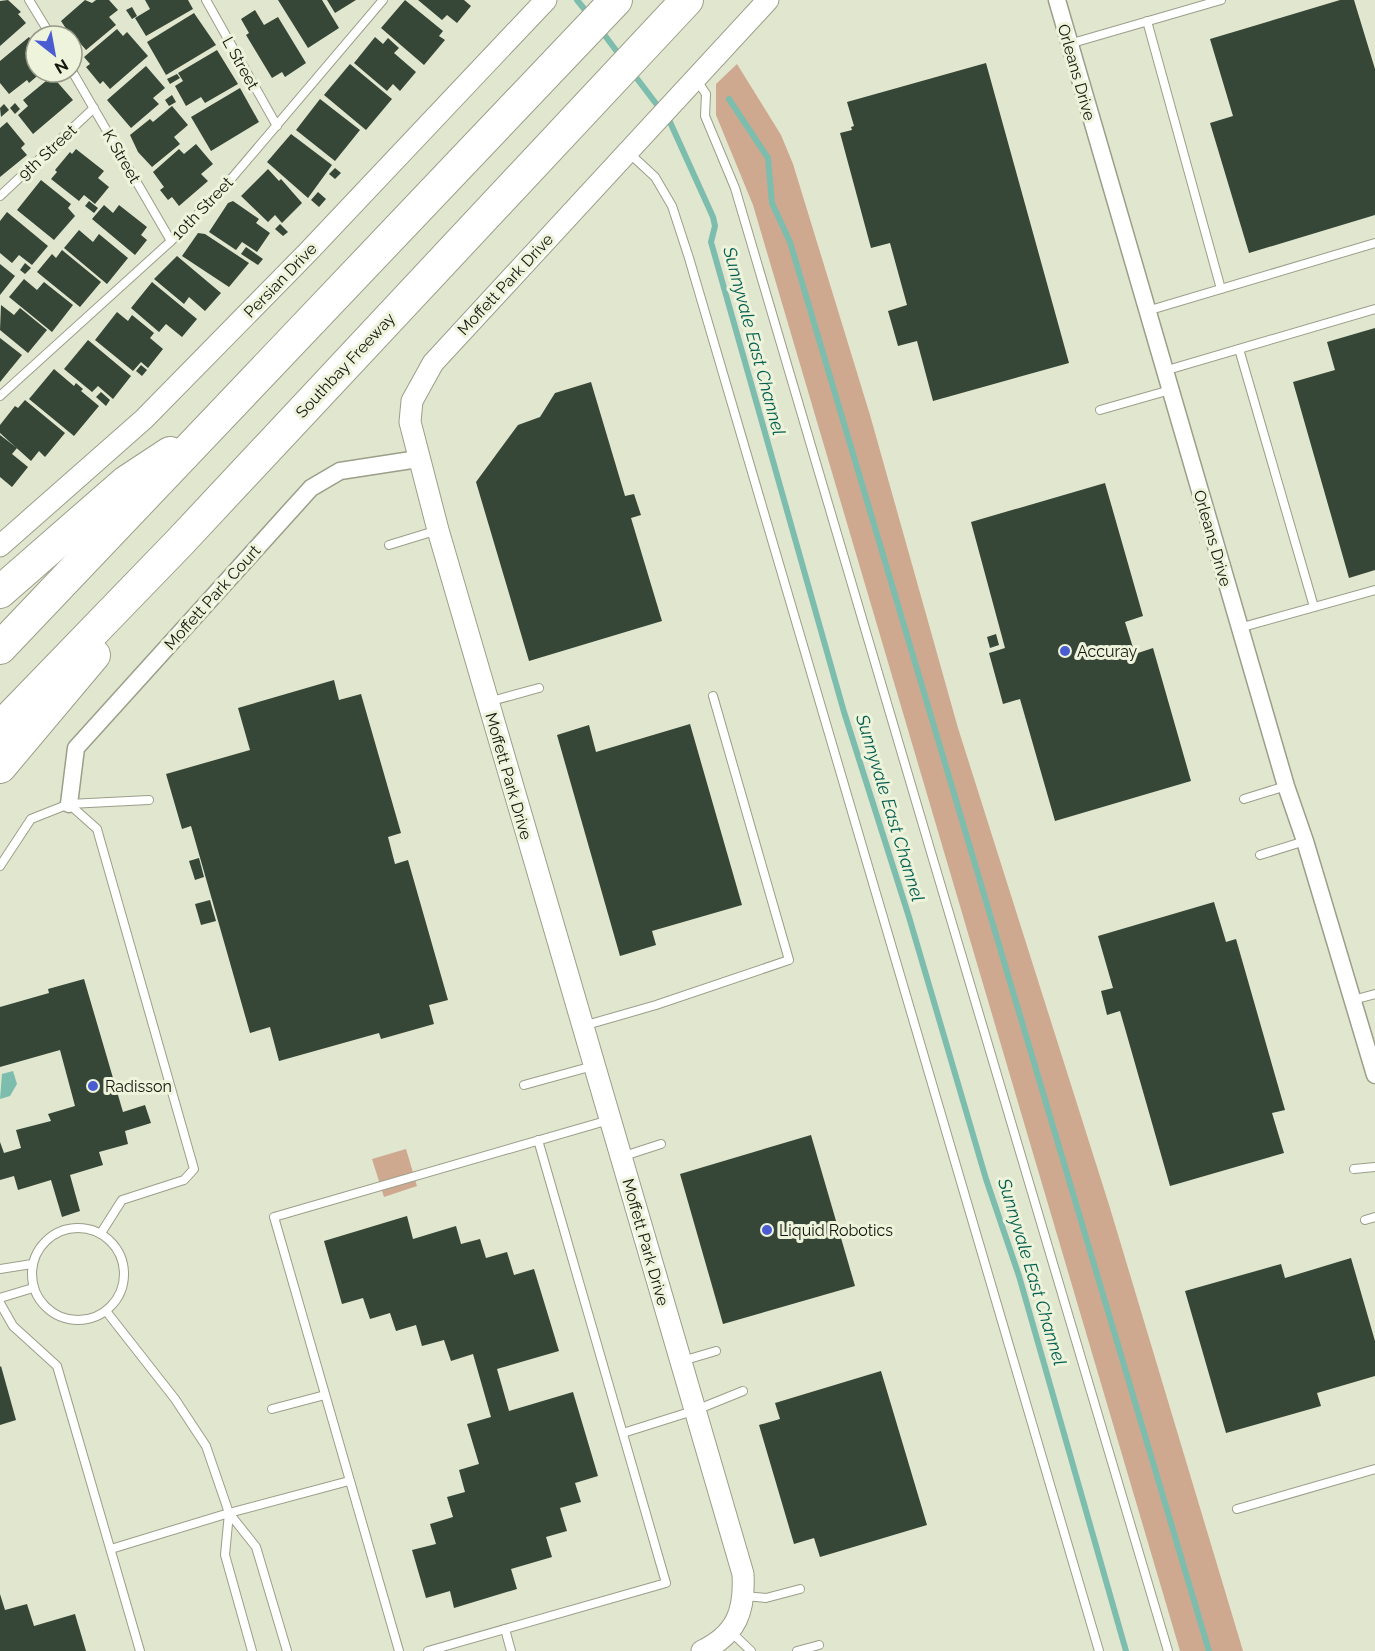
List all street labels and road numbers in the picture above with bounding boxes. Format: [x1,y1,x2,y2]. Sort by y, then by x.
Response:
street label: Orleans Drive [1054,22,1099,123]
street label: L Street [218,34,263,93]
street label: 9th Street [14,120,81,184]
street label: K Street [99,126,145,187]
street label: 10th Street [168,173,237,244]
street label: Moffett Park Drive [454,230,557,339]
street label: Persian Drive [240,239,321,322]
street label: Southbay Freeway [292,309,399,422]
street label: Orleans Drive [1190,488,1235,589]
street label: Moffett Park Court [160,541,265,654]
street label: Moffett Park Drive [481,710,536,842]
street label: Moffett Park Drive [618,1176,673,1308]

